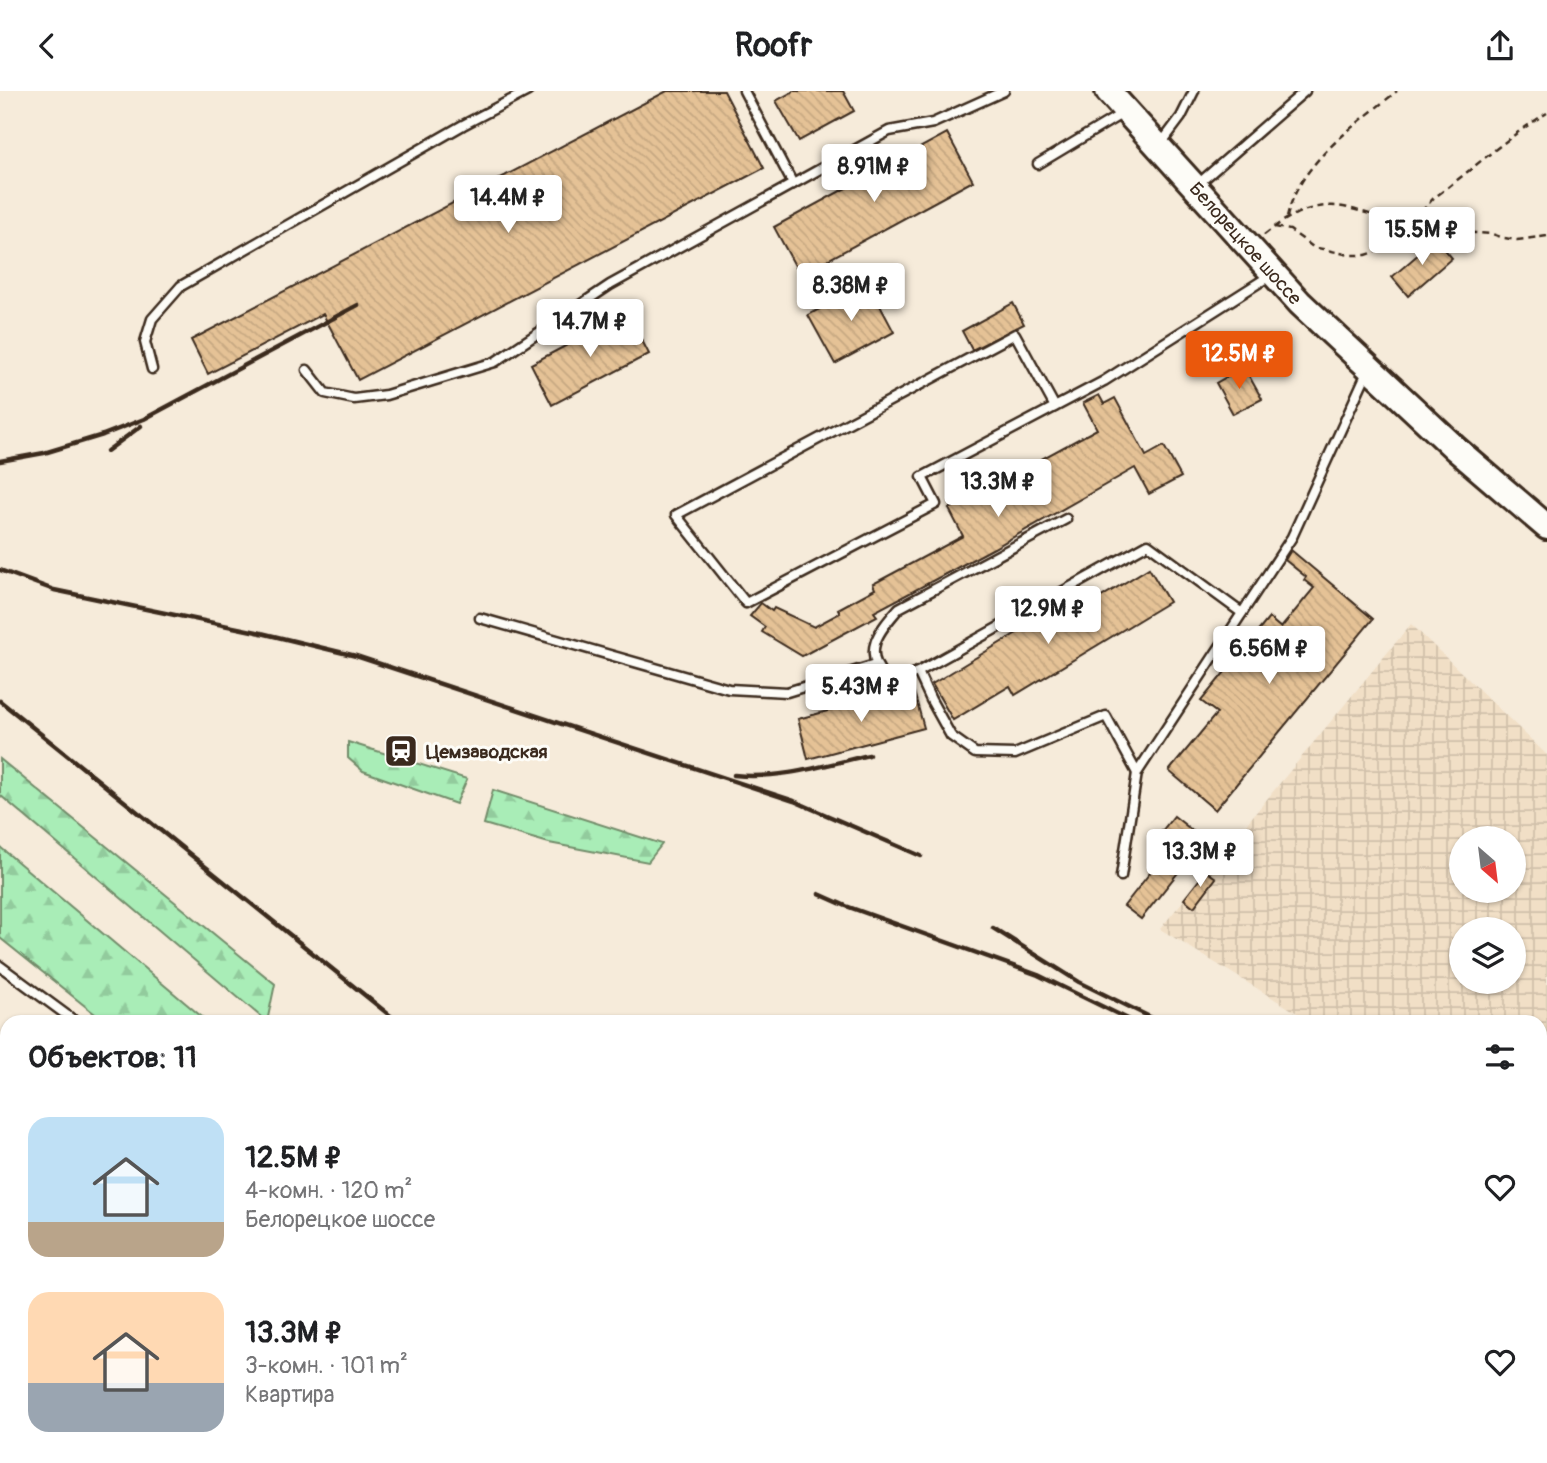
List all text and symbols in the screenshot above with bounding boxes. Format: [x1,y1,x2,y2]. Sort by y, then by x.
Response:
text: Roofr [735,26,812,66]
icon: back [28,27,66,65]
icon: share [1481,27,1519,65]
pin: 8.91M ₽ [809,145,939,204]
text: 8.91M ₽ [838,152,910,181]
pin: 14.4M ₽ [443,176,573,235]
street label: Белорецкое шоссе [1184,177,1307,311]
text: 14.4M ₽ [470,183,546,212]
pin: 15.5M ₽ [1357,207,1487,267]
text: 15.5M ₽ [1385,215,1459,244]
pin: 8.38M ₽ [786,264,916,323]
text: 8.38M ₽ [813,271,889,300]
pin: 14.7M ₽ [525,299,655,359]
text: 14.7M ₽ [553,307,627,336]
pin: 12.5M ₽ [1174,331,1304,391]
text: 12.5M ₽ [1202,339,1276,368]
pin: 13.3M ₽ [933,459,1063,519]
text: 13.3M ₽ [960,467,1036,496]
pin: 12.9M ₽ [983,587,1113,646]
text: 12.9M ₽ [1011,594,1085,623]
pin: 6.56M ₽ [1204,627,1334,686]
text: 6.56M ₽ [1229,634,1309,663]
pin: 5.43M ₽ [796,665,926,724]
text: 5.43M ₽ [821,672,901,701]
station icon: Цемзаводская [382,732,420,770]
place label: Цемзаводская [426,740,548,764]
north arrow [1449,826,1526,903]
map controls [1449,826,1526,994]
pin: 13.3M ₽ [1135,829,1265,889]
text: 13.3M ₽ [1162,837,1238,866]
button: layers [1449,917,1526,994]
icon: filters [1481,1038,1519,1076]
text: Объектов: 11 [28,1039,197,1076]
text: 12.5M ₽ [245,1139,342,1176]
icon: home [84,1145,168,1229]
icon: heart [1481,1168,1519,1206]
text: 4-комн. · 120 m² [245,1176,412,1205]
text: Белорецкое шоссе [245,1205,435,1234]
text: 13.3M ₽ [245,1314,343,1351]
icon: home [84,1320,168,1404]
icon: heart [1481,1343,1519,1381]
text: 3-комн. · 101 m² [245,1351,408,1380]
text: Квартира [245,1380,334,1409]

